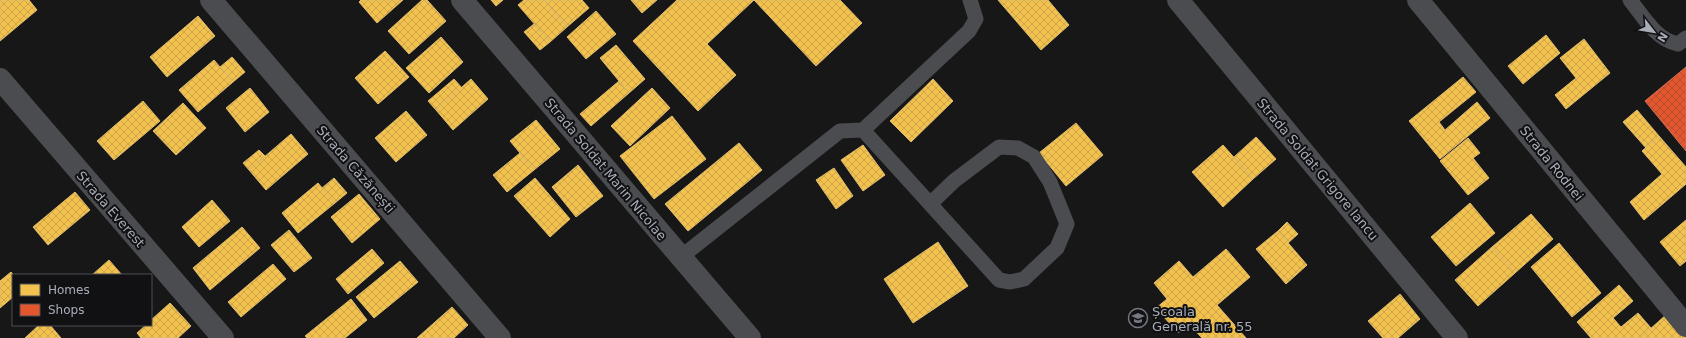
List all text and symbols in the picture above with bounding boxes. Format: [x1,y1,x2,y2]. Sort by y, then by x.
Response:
north arrow [1634,12,1674,52]
text: N [1654,30,1670,44]
street label: Strada Soldat Marin Nicolae [542,95,669,243]
street label: Strada Soldat Grigore Iancu [1254,96,1381,243]
street label: Strada Căzănești [314,123,398,216]
street label: Strada Rodnei [1517,123,1586,204]
street label: Strada Everest [74,168,148,250]
legend [12,274,152,326]
text: Homes [48,283,90,297]
text: Shops [48,303,84,317]
place label: Școala Generală nr. 55 [1152,304,1253,334]
school or university icon: Școala Generală nr. 55 [1127,307,1149,329]

